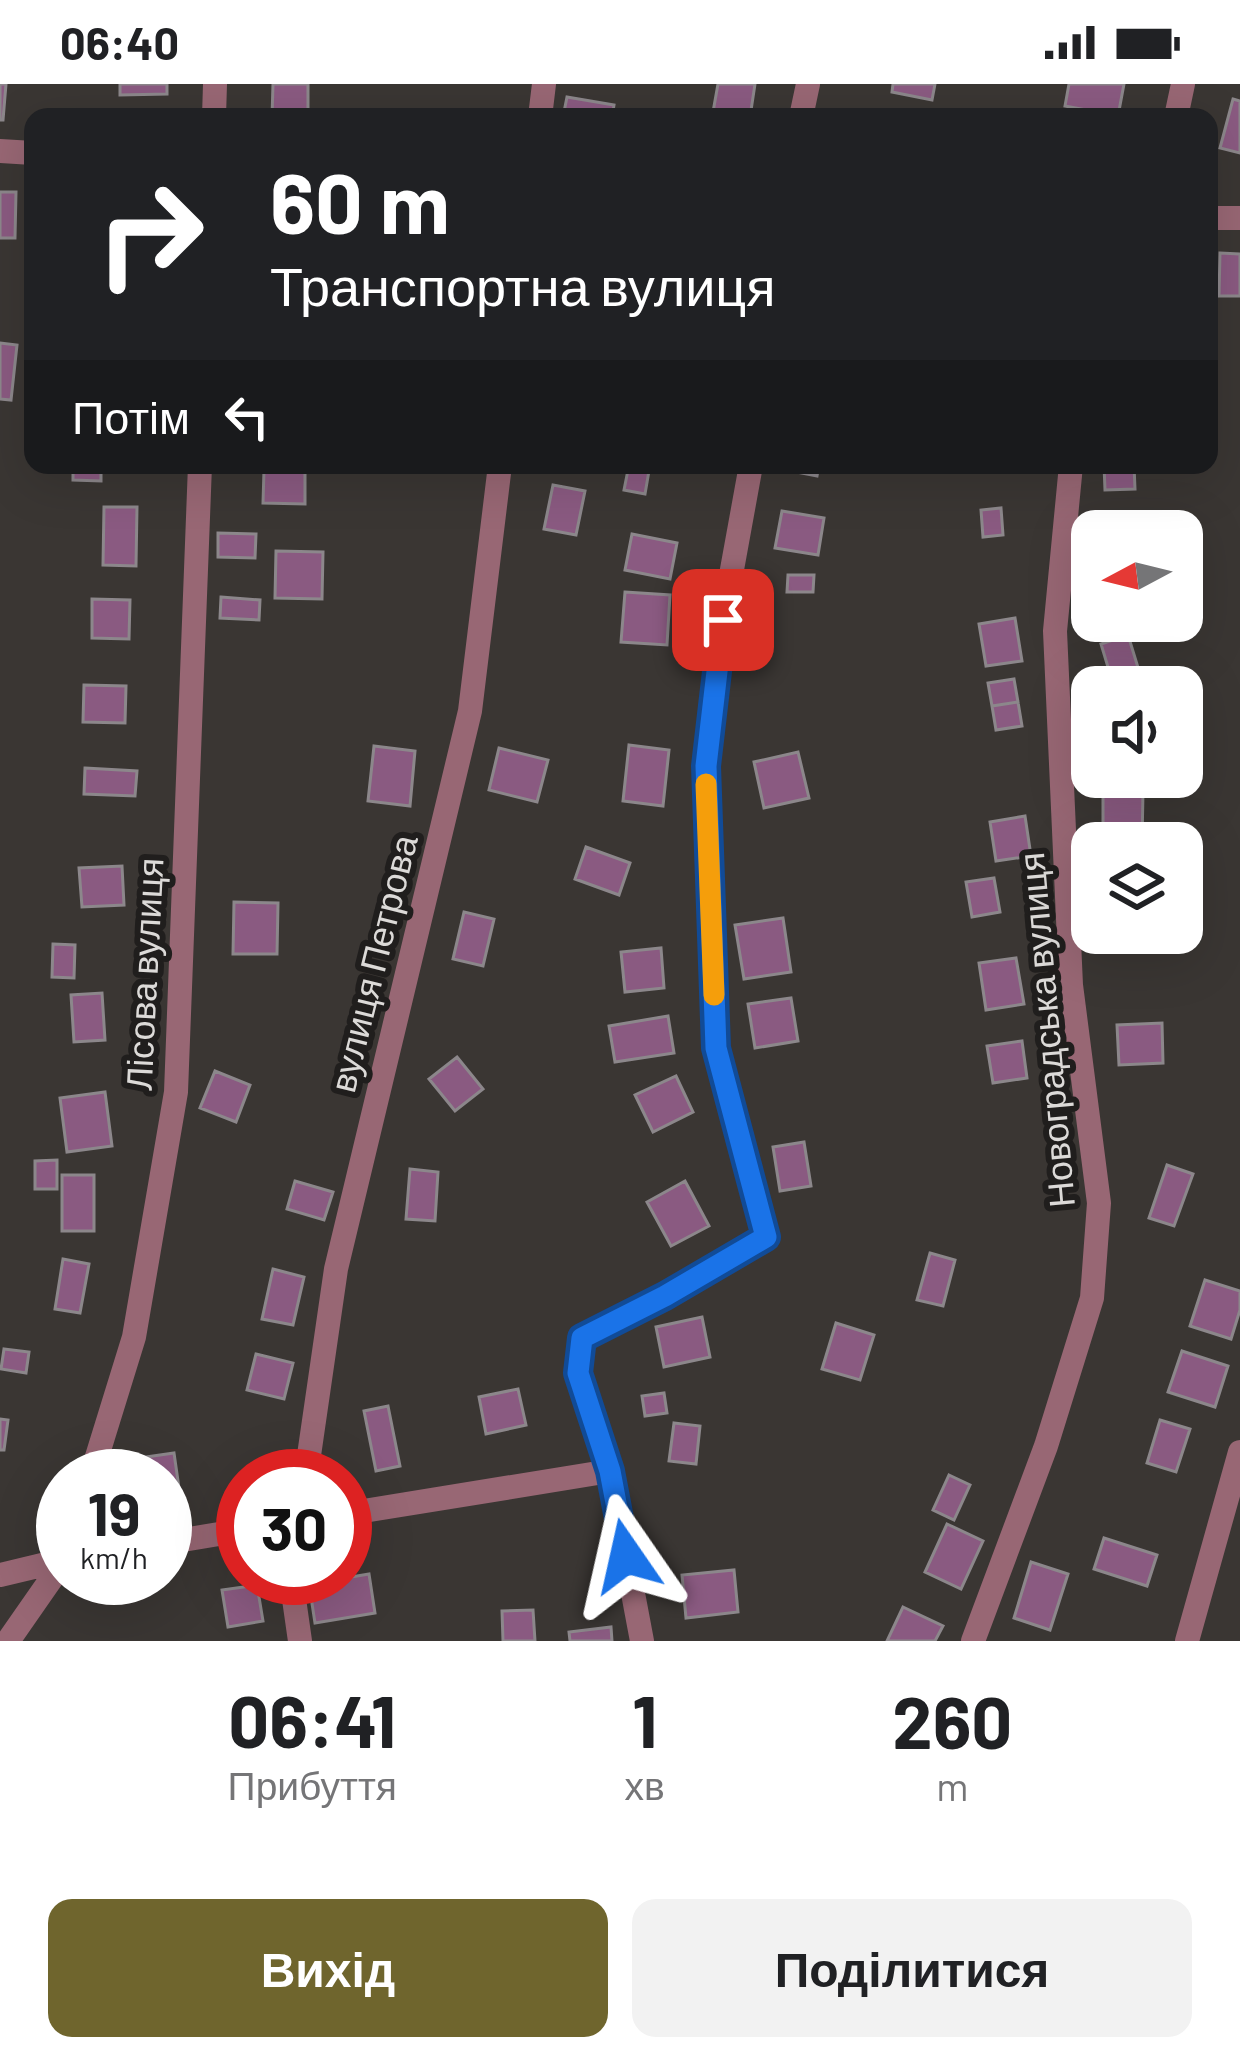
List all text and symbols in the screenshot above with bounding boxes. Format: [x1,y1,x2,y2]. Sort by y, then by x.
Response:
text: 06:40 [60,15,179,69]
text: 60 m [270,150,450,251]
icon: right [72,156,228,312]
text: Транспортна вулиця [270,252,776,317]
icon: left [214,384,280,450]
text: Потім [72,389,190,443]
north arrow [1071,510,1203,642]
map controls [1071,510,1203,954]
pin [672,569,774,671]
icon: arrive [690,587,756,653]
button: sound [1071,666,1203,798]
button: layers [1071,822,1203,954]
street label: вулиця Петрова [319,829,426,1096]
street label: Новоградська вулиця [1008,851,1083,1209]
street label: Лісова вулиця [115,857,172,1091]
speed limit sign: 30 [216,1449,372,1605]
text: 19 [87,1476,141,1548]
position arrow [563,1493,689,1619]
text: km/h [80,1539,148,1575]
text: 06:41 [228,1676,396,1762]
text: 1 [632,1676,657,1762]
text: 260 [892,1677,1012,1763]
text: Прибуття [228,1761,397,1808]
text: хв [625,1761,665,1808]
text: m [936,1762,968,1809]
button: Вихід [48,1899,608,2037]
button: Поділитися [632,1899,1192,2037]

